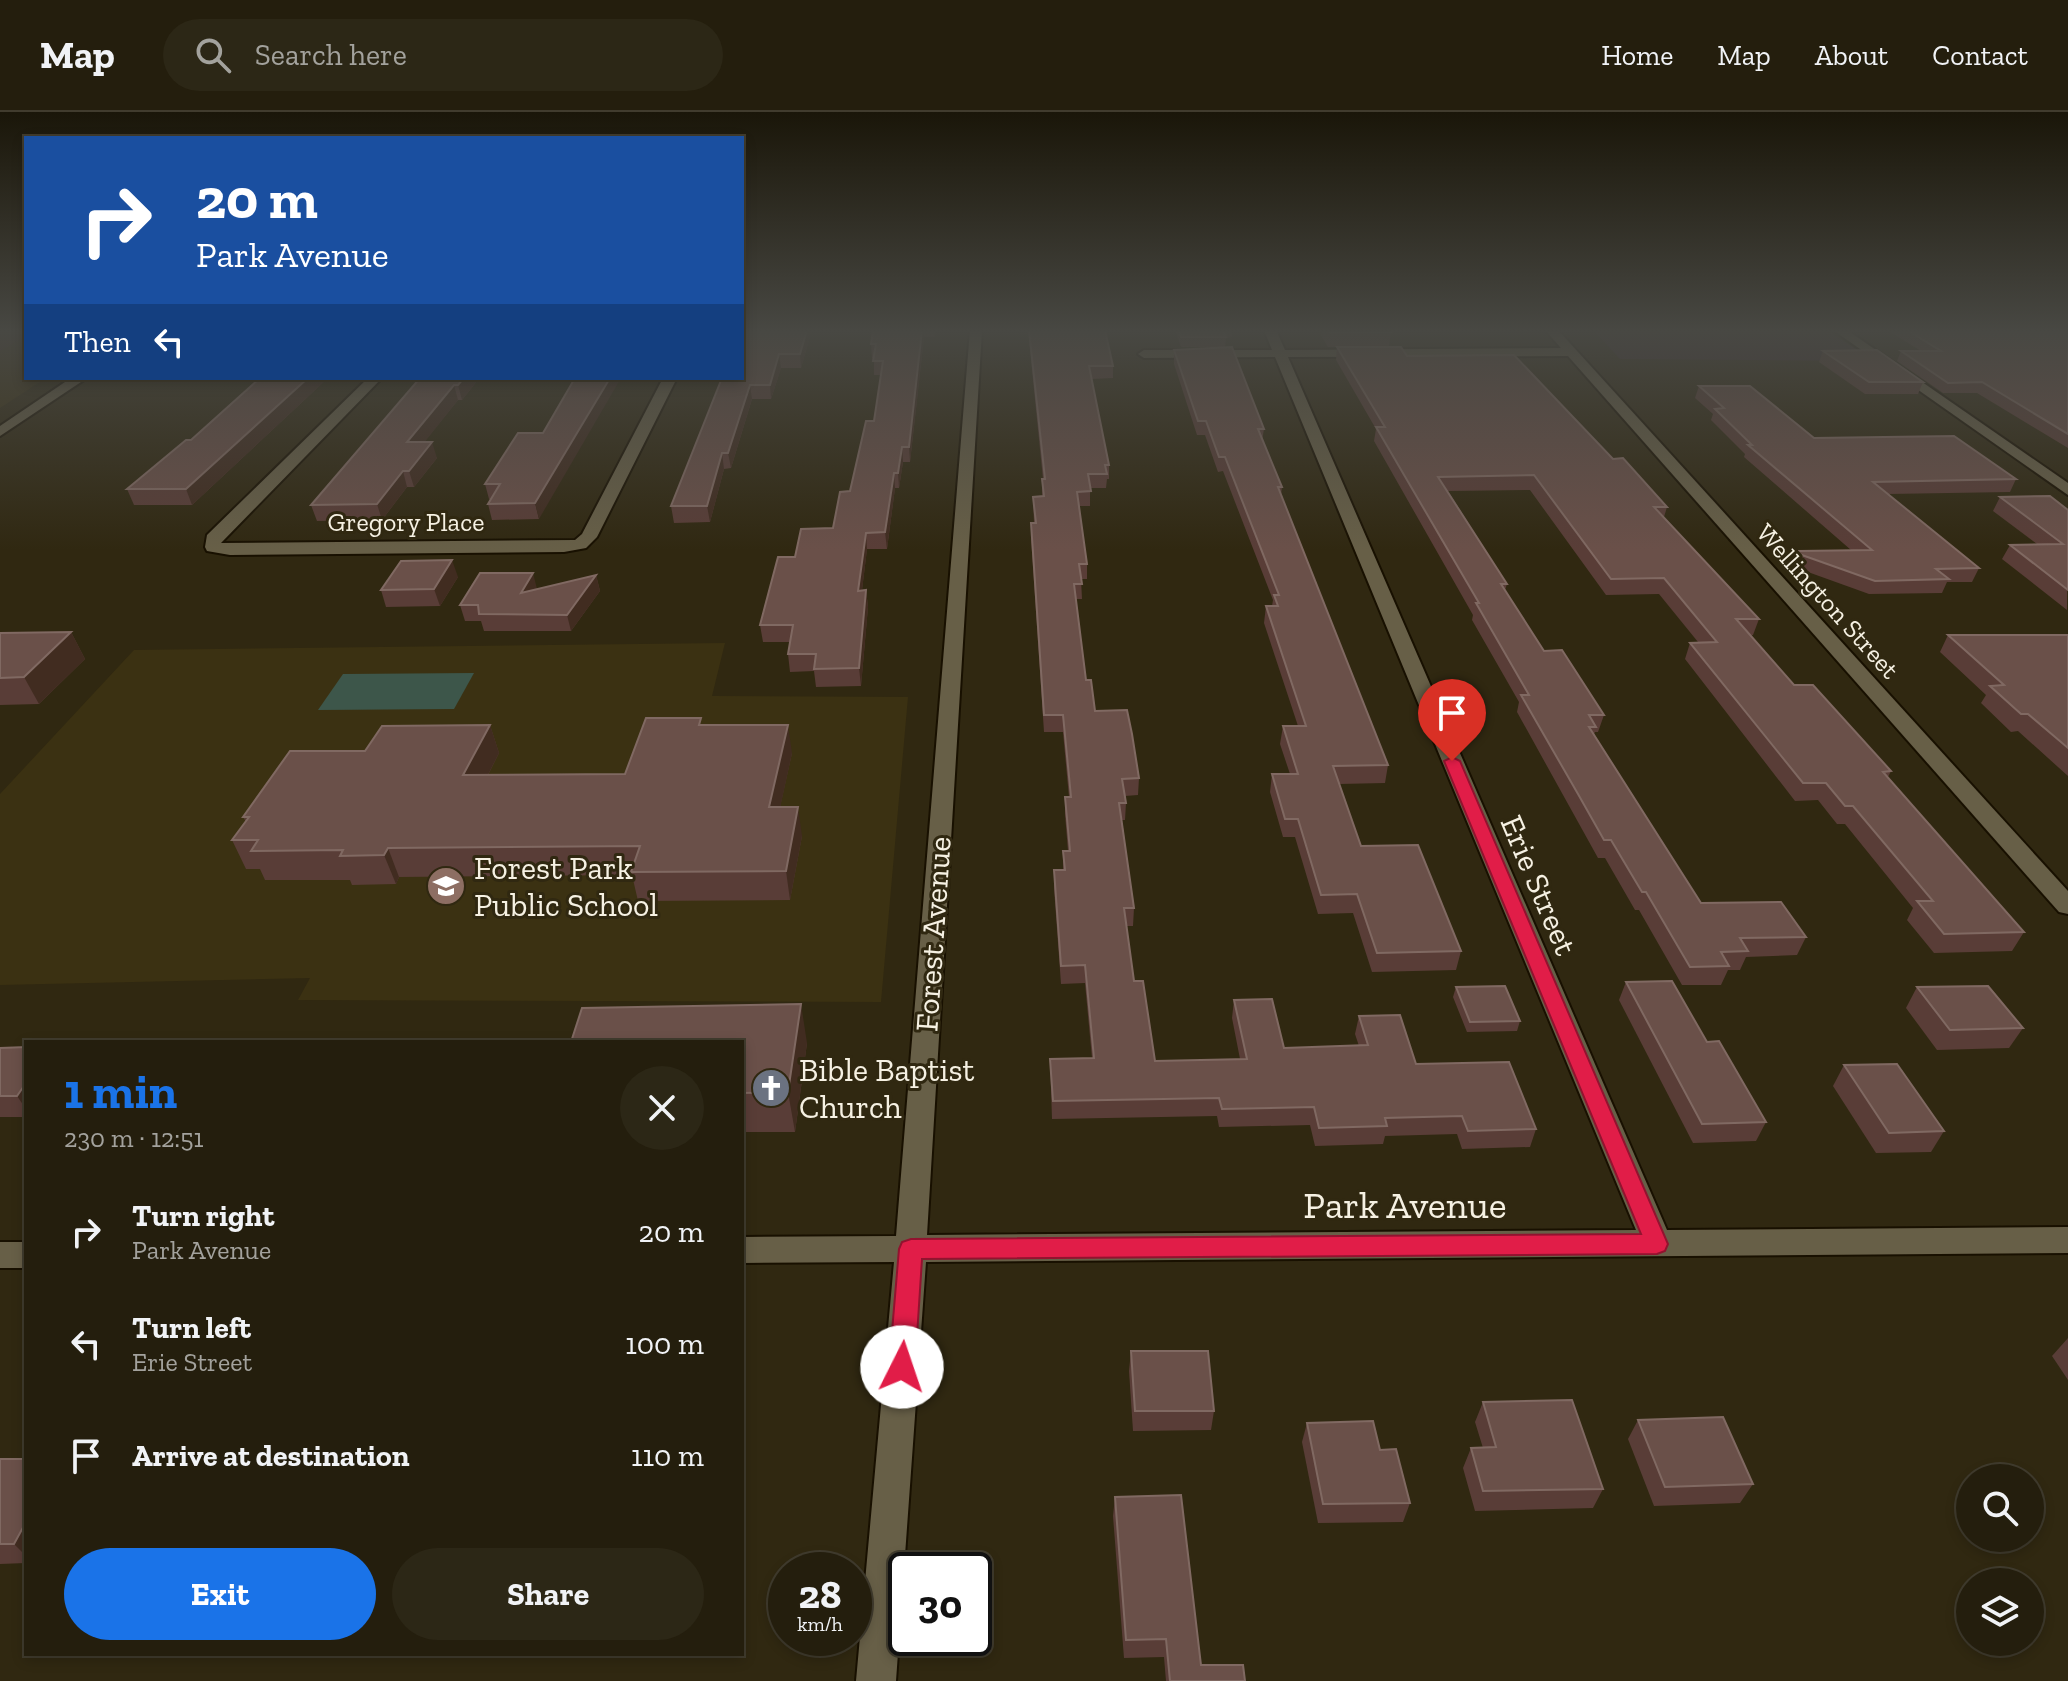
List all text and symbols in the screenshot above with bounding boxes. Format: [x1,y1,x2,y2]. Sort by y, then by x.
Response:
search box [163,19,723,91]
text: Map [40,32,115,78]
icon: search [191,33,235,77]
text: Search here [255,37,407,73]
text: Home [1601,39,1673,72]
text: Map [1717,39,1771,72]
text: About [1815,39,1888,72]
text: Contact [1932,39,2028,72]
text: 20 m [196,165,318,232]
icon: right [64,168,168,272]
text: Park Avenue [196,233,389,276]
icon: left [147,320,191,364]
text: Then [64,324,131,360]
street label: Gregory Place [328,506,484,538]
street label: Wellington Street [1750,517,1906,685]
pin [1418,679,1486,761]
icon: arrive [1430,691,1474,735]
street label: Erie Street [1493,810,1585,961]
street label: Forest Avenue [907,835,959,1033]
place label: Forest Park Public School [474,849,658,924]
school or university icon: Forest Park Public School [425,865,467,907]
place label: Bible Baptist Church [799,1051,974,1126]
text: 1 min [64,1063,177,1120]
button: close [620,1066,704,1150]
church icon: Bible Baptist Church [750,1067,792,1109]
text: 230 m · 12:51 [64,1122,203,1154]
street label: Park Avenue [1303,1182,1507,1228]
text: Turn right [132,1198,274,1234]
icon: right [64,1210,108,1254]
text: 20 m [639,1214,704,1250]
text: Park Avenue [132,1234,271,1266]
text: Turn left [132,1310,251,1346]
icon: left [64,1322,108,1366]
position arrow [860,1325,944,1409]
text: 100 m [625,1326,704,1362]
text: Erie Street [132,1346,252,1378]
icon: arrive [64,1434,108,1478]
text: Arrive at destination [132,1438,409,1474]
text: 110 m [631,1438,704,1474]
map controls [1956,1464,2044,1656]
button: search [1956,1464,2044,1552]
button: Exit [64,1548,376,1640]
button: Share [392,1548,704,1640]
speed limit sign: 30 [888,1552,992,1656]
button: layers [1956,1568,2044,1656]
text: 28 [798,1570,842,1618]
text: km/h [797,1612,843,1636]

